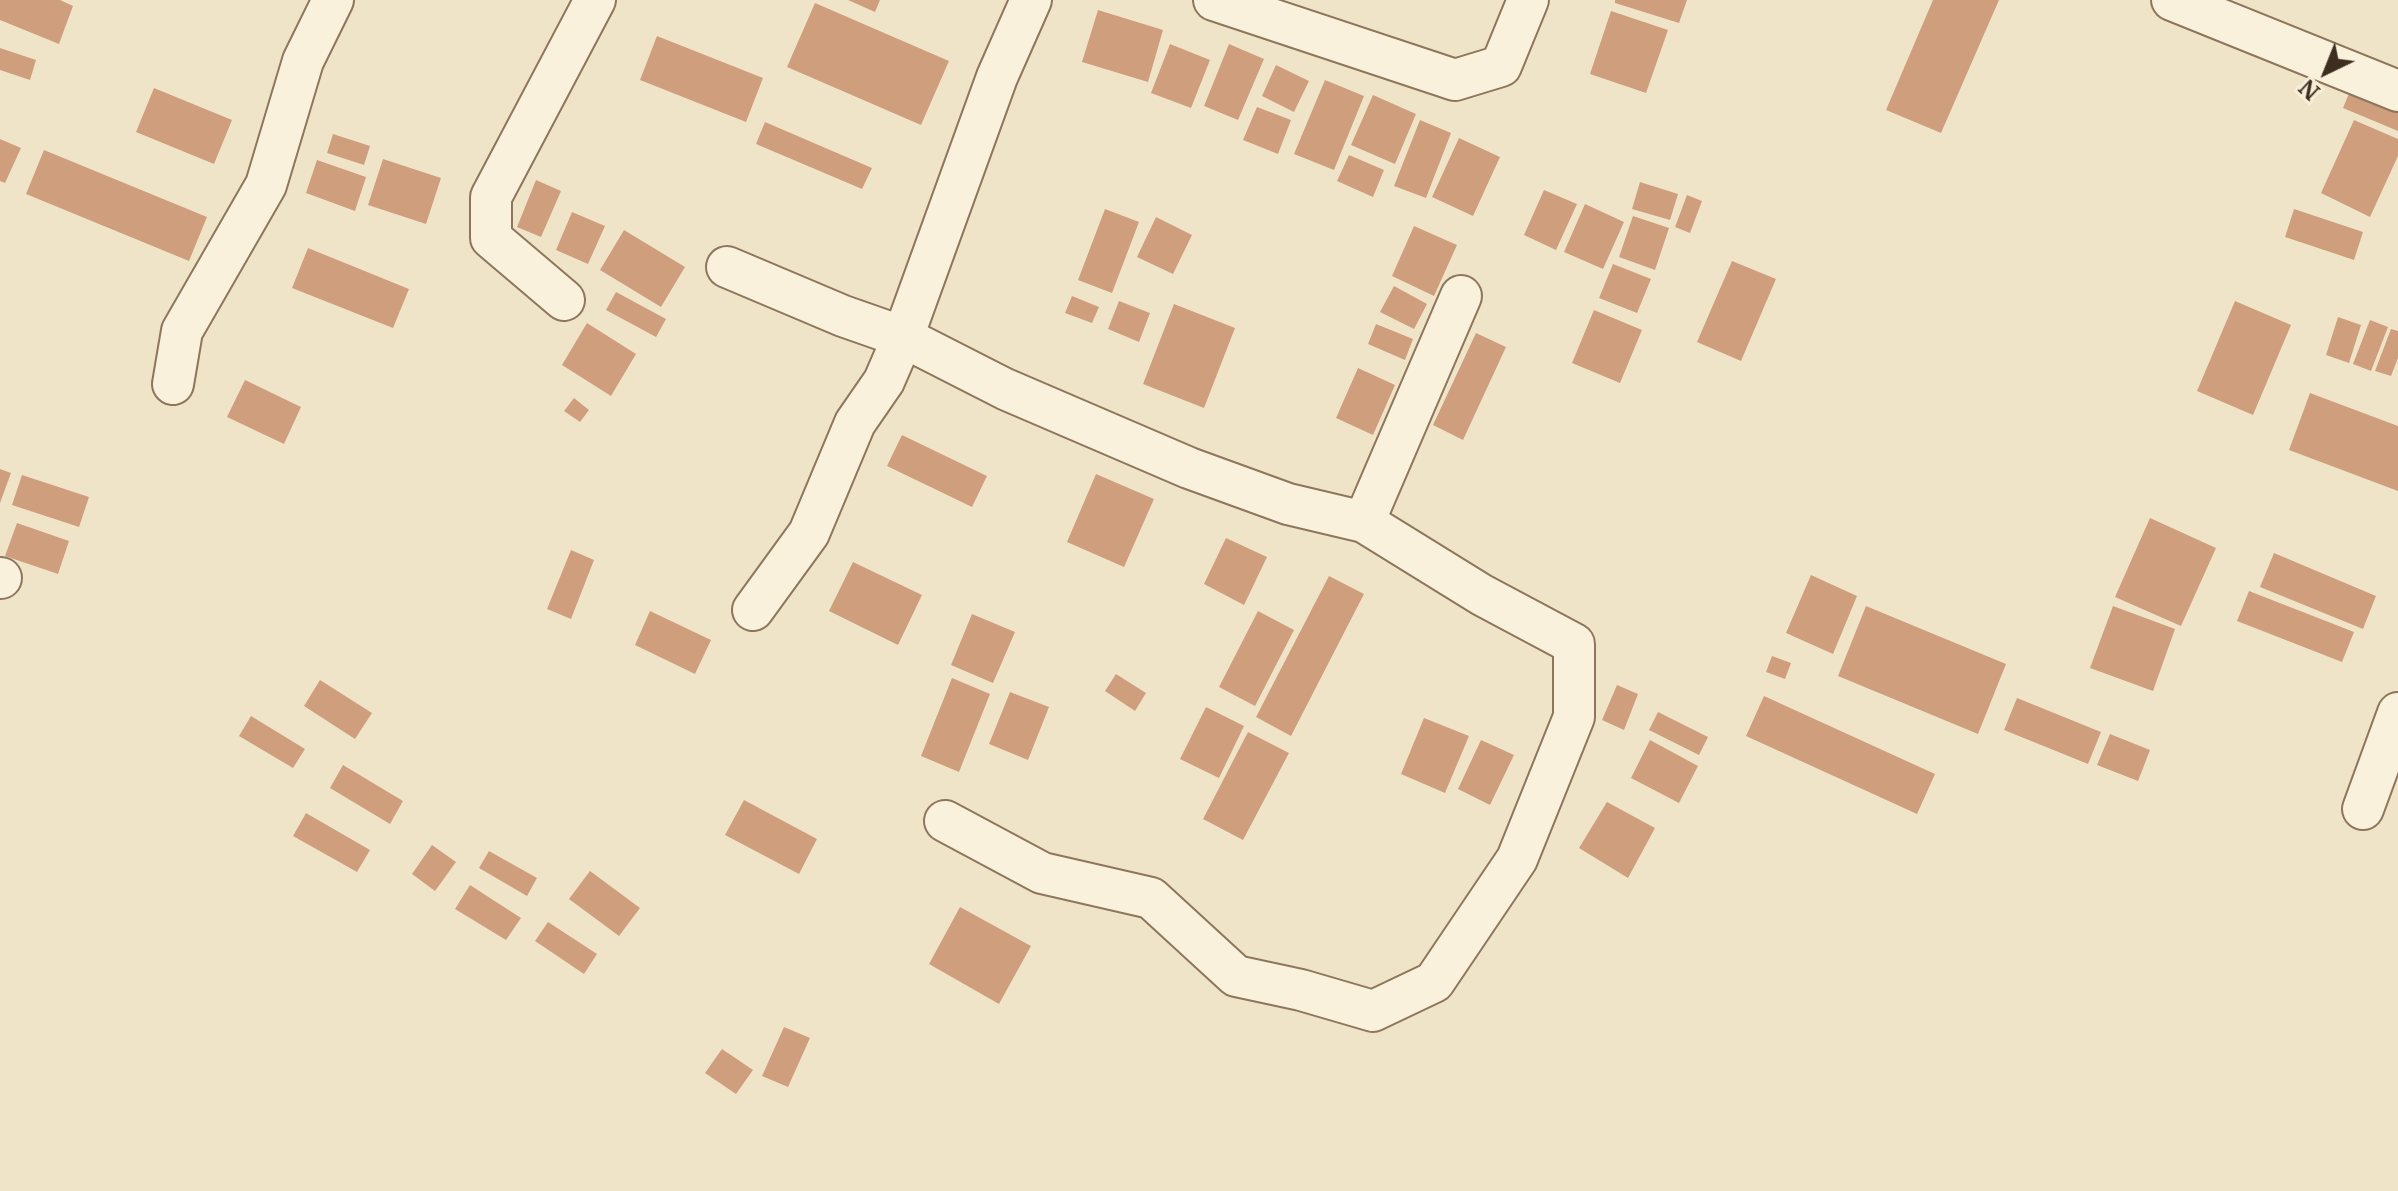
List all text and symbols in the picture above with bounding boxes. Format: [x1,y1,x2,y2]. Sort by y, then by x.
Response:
north arrow [2286,32,2366,112]
text: N [2294,73,2326,106]

